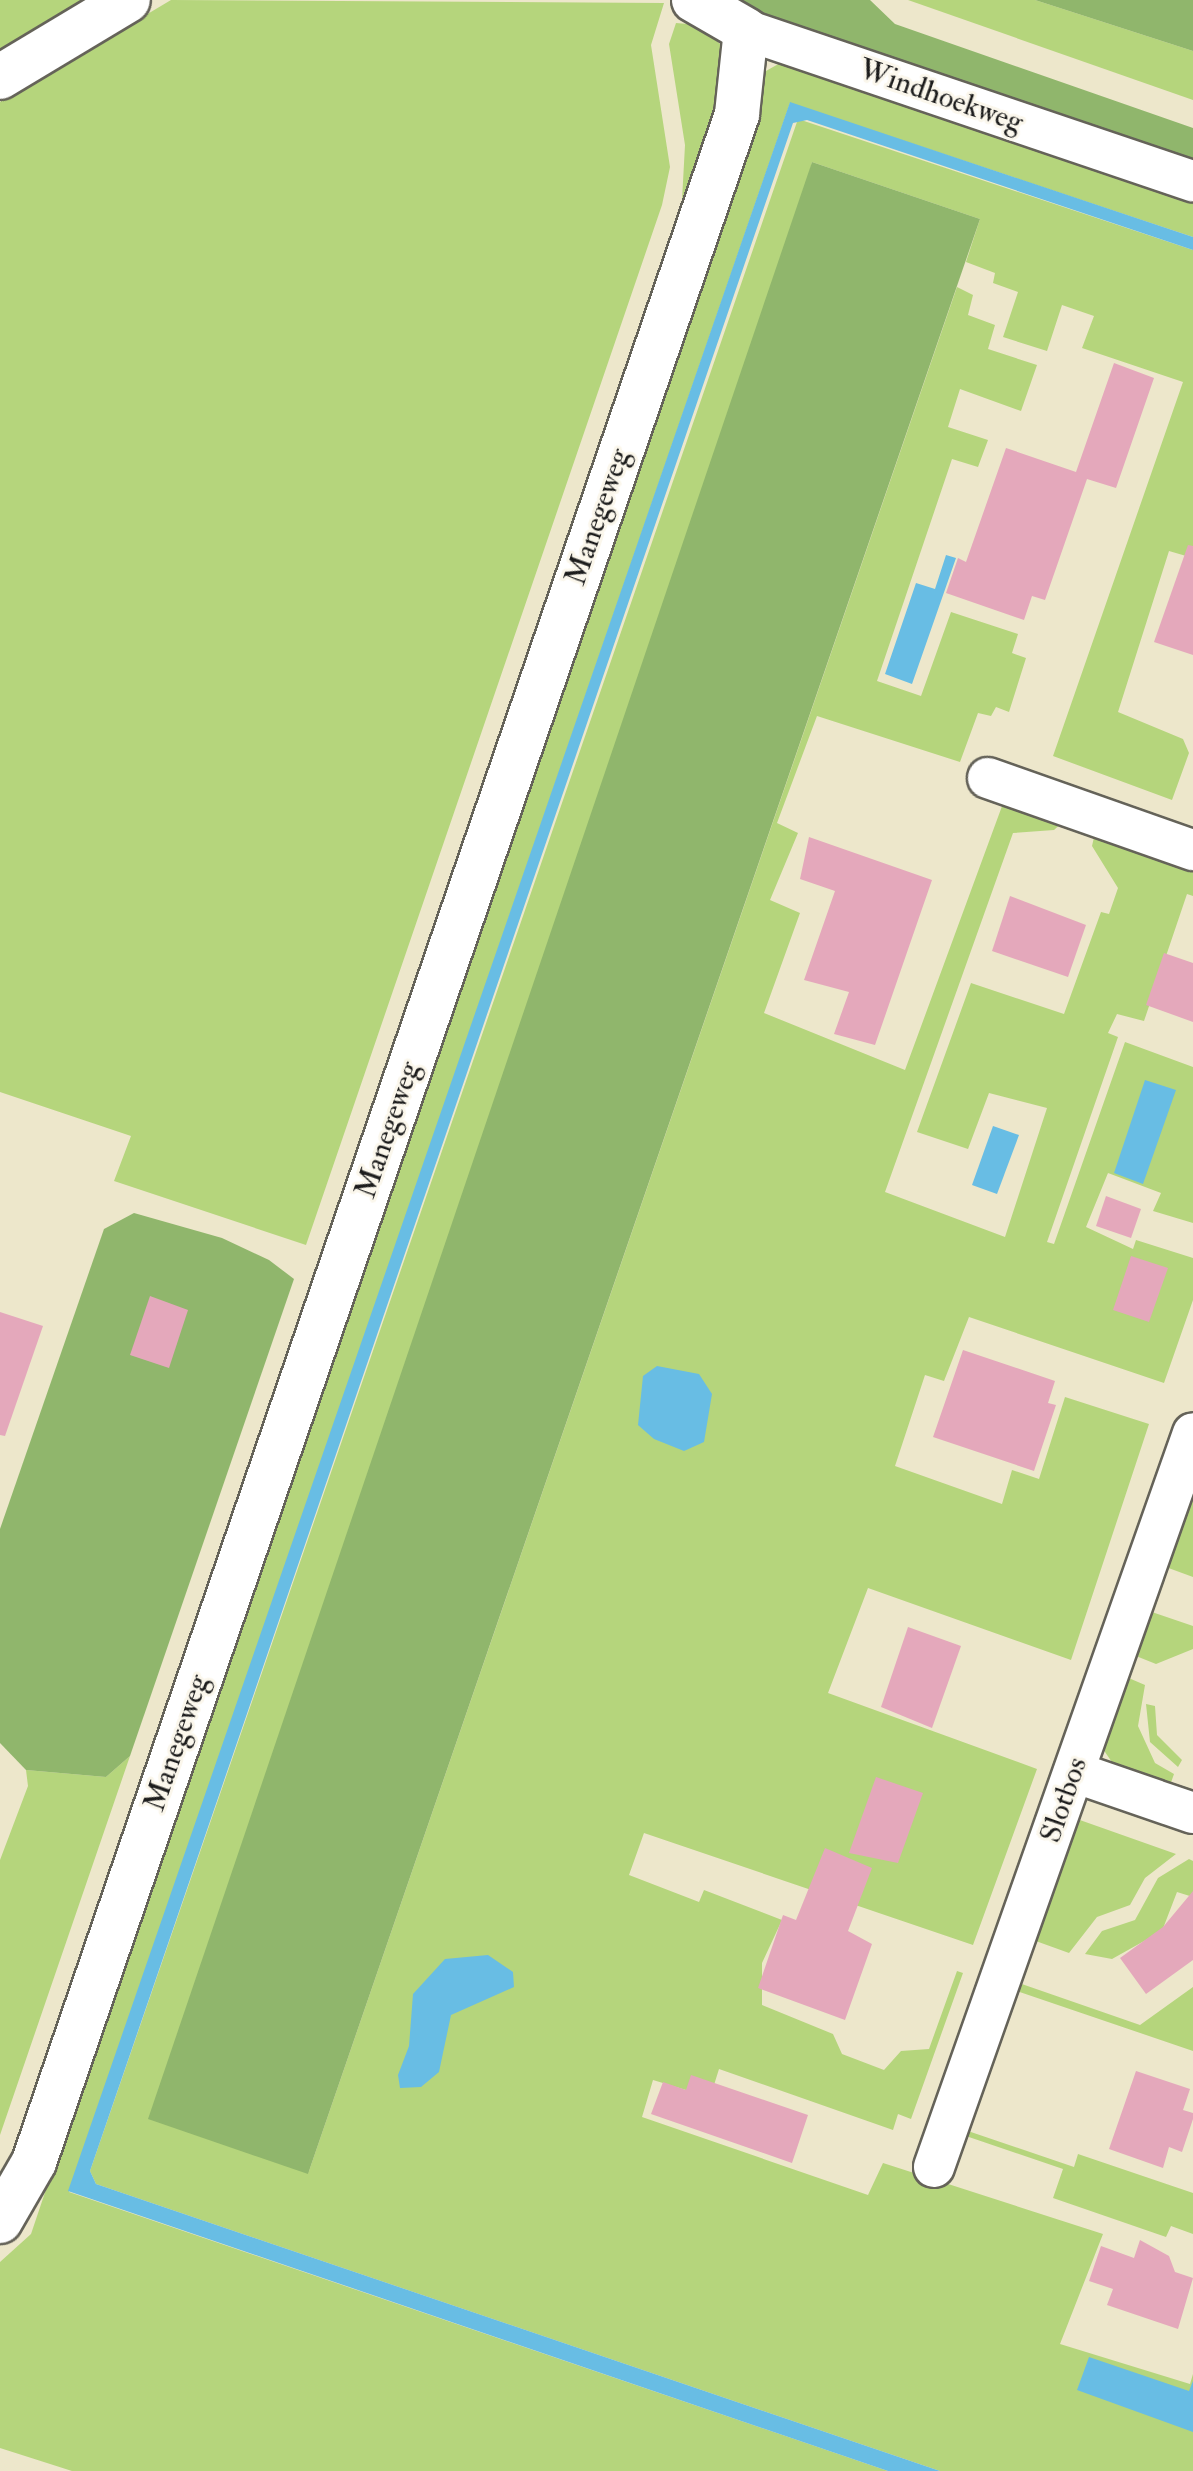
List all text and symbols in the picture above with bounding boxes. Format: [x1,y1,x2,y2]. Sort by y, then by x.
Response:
street label: Windhoekweg [854,51,1028,141]
street label: Manegeweg [558,444,638,590]
street label: Manegeweg [348,1057,428,1203]
street label: Manegeweg [137,1670,217,1816]
street label: Slotbos [1033,1753,1095,1847]

